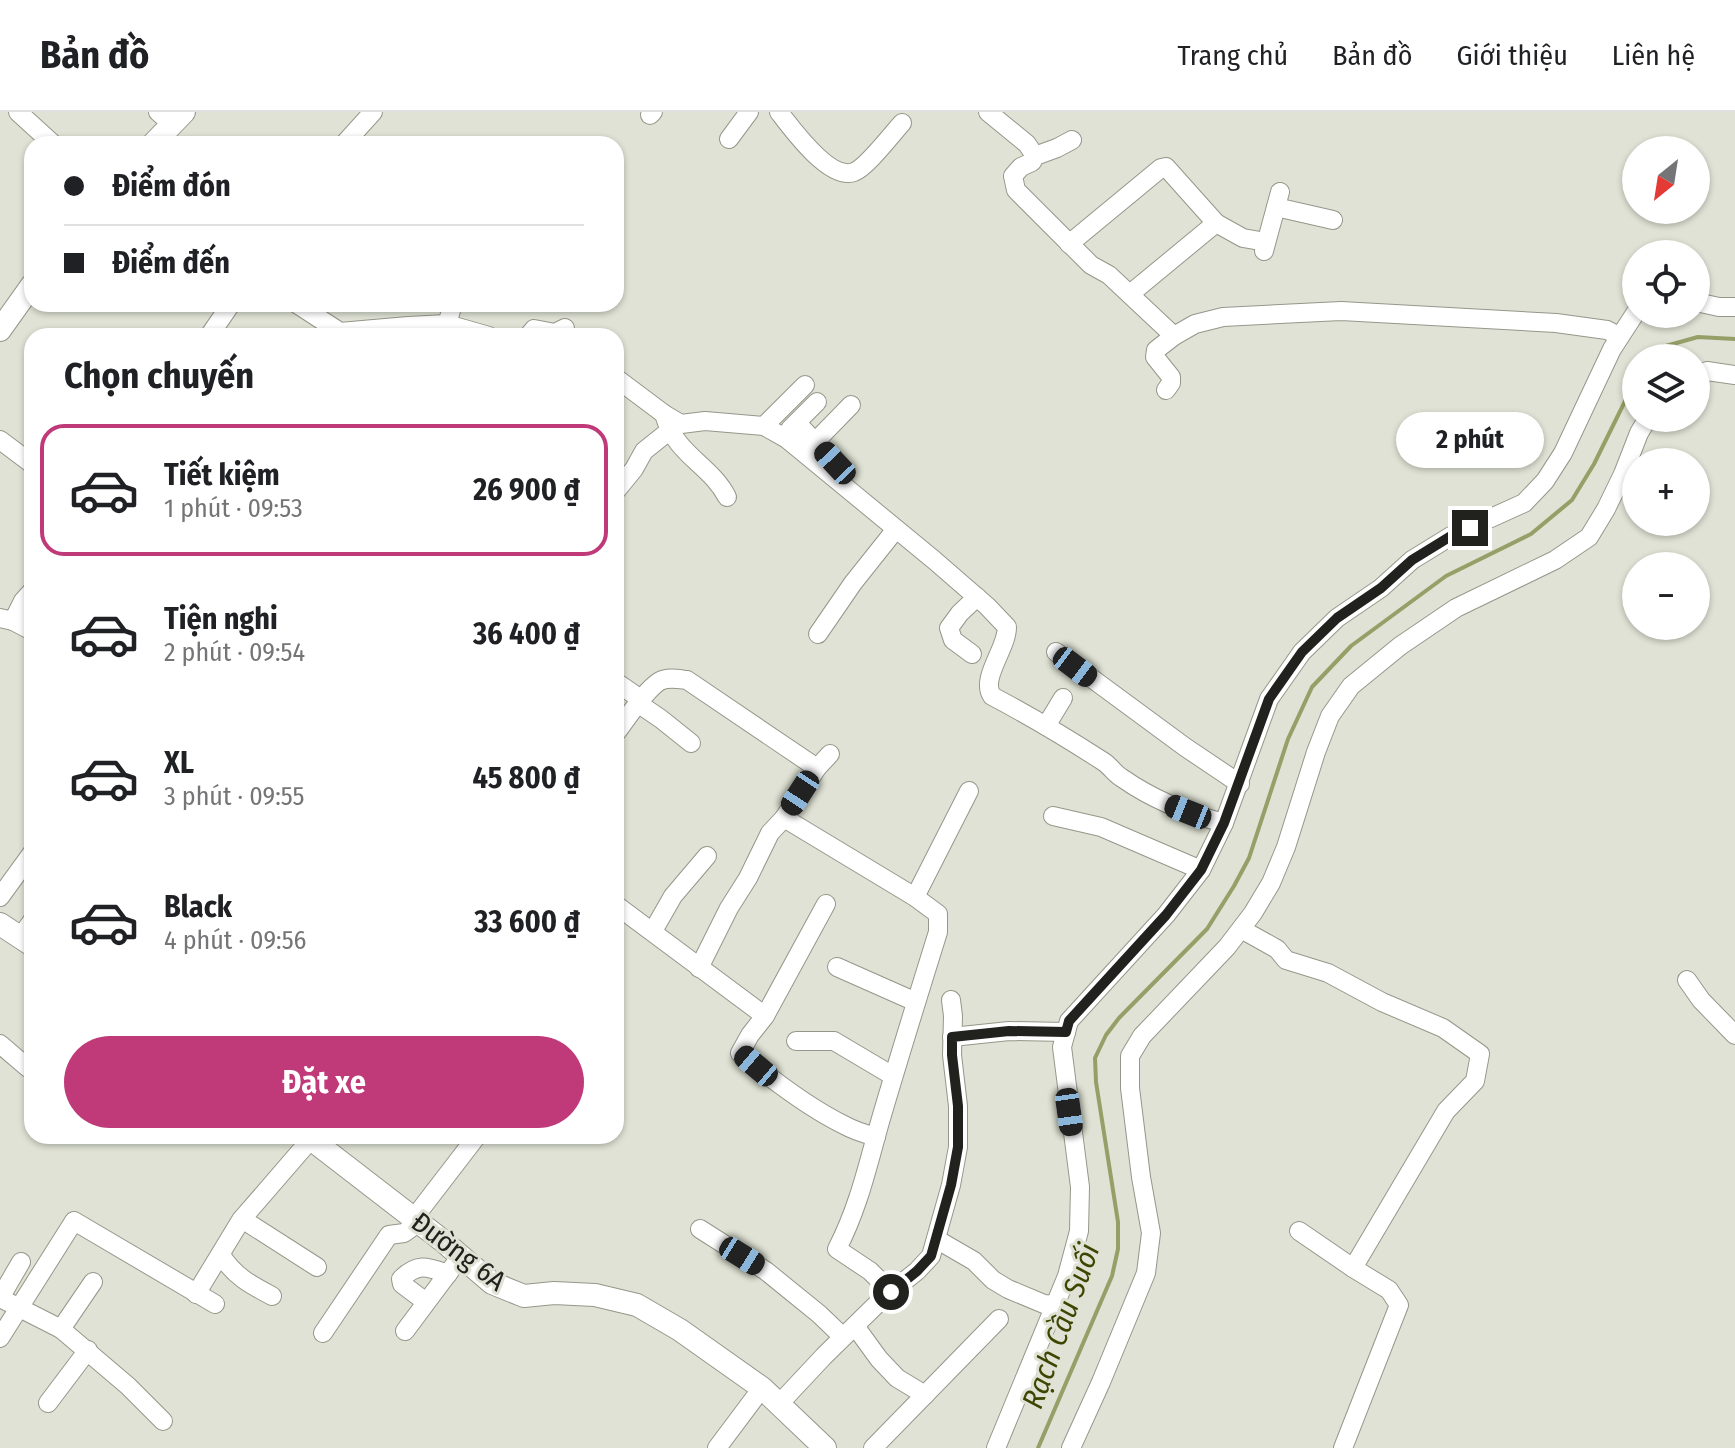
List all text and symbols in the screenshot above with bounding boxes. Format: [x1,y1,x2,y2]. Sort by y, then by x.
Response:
text: Bản đồ [40,32,149,78]
text: Trang chủ [1178,39,1288,72]
text: Bản đồ [1332,39,1412,72]
text: Giới thiệu [1456,39,1568,72]
text: Liên hệ [1612,39,1695,72]
north arrow [1622,136,1710,224]
map controls [1622,136,1710,640]
text: Điểm đón [112,168,231,204]
button: locate [1622,240,1710,328]
text: Điểm đến [112,245,230,281]
button: layers [1622,344,1710,432]
text: Chọn chuyến [64,354,254,398]
callout: 2 phút [1396,412,1544,468]
text: 2 phút [1436,424,1504,455]
car [810,437,860,489]
button: + [1622,448,1710,536]
icon: car [68,454,140,526]
text: Tiết kiệm [164,457,280,493]
text: 26 900 ₫ [473,472,580,508]
text: 1 phút · 09:53 [164,493,303,524]
route end [1452,510,1488,546]
button: − [1622,552,1710,640]
icon: car [68,598,140,670]
text: Tiện nghi [164,601,278,637]
text: 36 400 ₫ [473,616,580,652]
text: 2 phút · 09:54 [164,637,305,668]
car [1049,643,1101,691]
icon: car [68,742,140,814]
text: XL [164,745,194,781]
text: 45 800 ₫ [473,760,580,796]
car [777,766,823,820]
text: 3 phút · 09:55 [164,781,305,812]
car [1161,792,1215,832]
icon: car [68,886,140,958]
text: Black [164,889,232,925]
text: 33 600 ₫ [474,904,580,940]
text: 4 phút · 09:56 [164,925,306,956]
button: Đặt xe [64,1036,584,1128]
car [730,1041,782,1091]
car [1054,1087,1084,1137]
street label: Đường 6A [405,1205,513,1298]
car [715,1233,769,1279]
water label: Rạch Cầu Suối [1015,1238,1108,1413]
route start [873,1274,909,1310]

